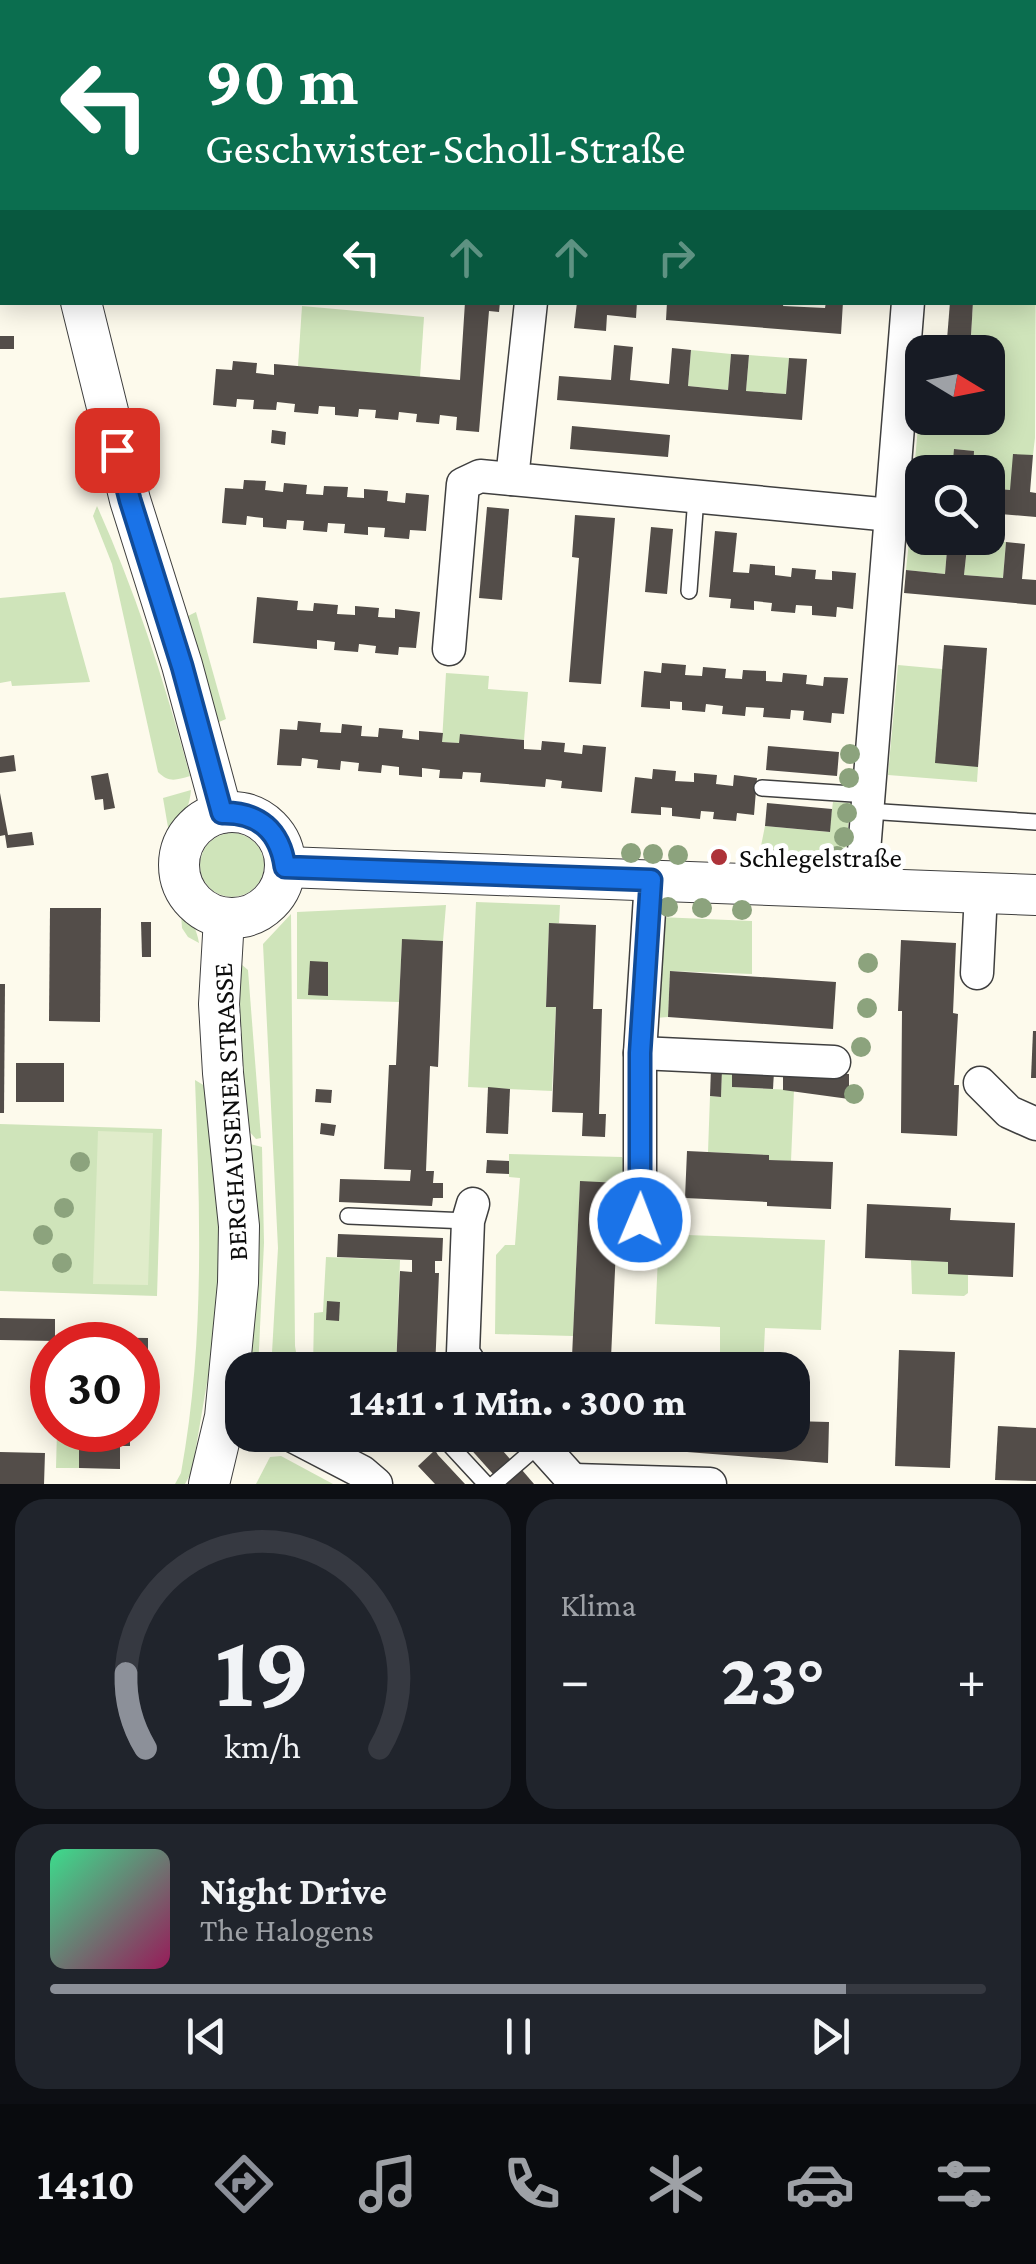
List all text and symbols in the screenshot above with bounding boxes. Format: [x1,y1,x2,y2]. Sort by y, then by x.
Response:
icon: left [40,40,170,170]
text: 90 m [205,41,358,119]
text: Geschwister-Scholl-Straße [205,123,686,173]
icon: left [334,230,389,285]
icon: ahead [439,230,494,285]
icon: ahead [544,230,599,285]
icon: right [649,230,704,285]
north arrow [905,335,1005,435]
map controls [905,335,1005,555]
pin [75,408,160,493]
icon: arrive [90,423,145,478]
button: search [905,455,1005,555]
place label: Schlegelstraße [739,842,902,873]
marker: Schlegelstraße [708,846,730,868]
street label: BERGHAUSENER STRASSE [207,962,253,1262]
position arrow [588,1168,692,1272]
speed limit sign: 30 [30,1322,160,1452]
text: 14:11 · 1 Min. · 300 m [349,1381,686,1423]
text: Klima [561,1587,636,1623]
text: 19 [215,1613,311,1728]
text: 23° [721,1637,826,1720]
text: − [561,1649,590,1710]
text: + [957,1649,986,1710]
text: km/h [224,1726,301,1766]
text: Night Drive [200,1870,387,1912]
text: The Halogens [200,1912,374,1948]
icon: previous [179,2009,234,2064]
icon: pause [491,2009,546,2064]
icon: next [803,2009,858,2064]
icon: directions [209,2149,279,2219]
icon: music [353,2149,423,2219]
icon: phone [497,2149,567,2219]
icon: climate [641,2149,711,2219]
icon: car [785,2149,855,2219]
icon: filters [929,2149,999,2219]
text: 14:10 [37,2159,135,2209]

